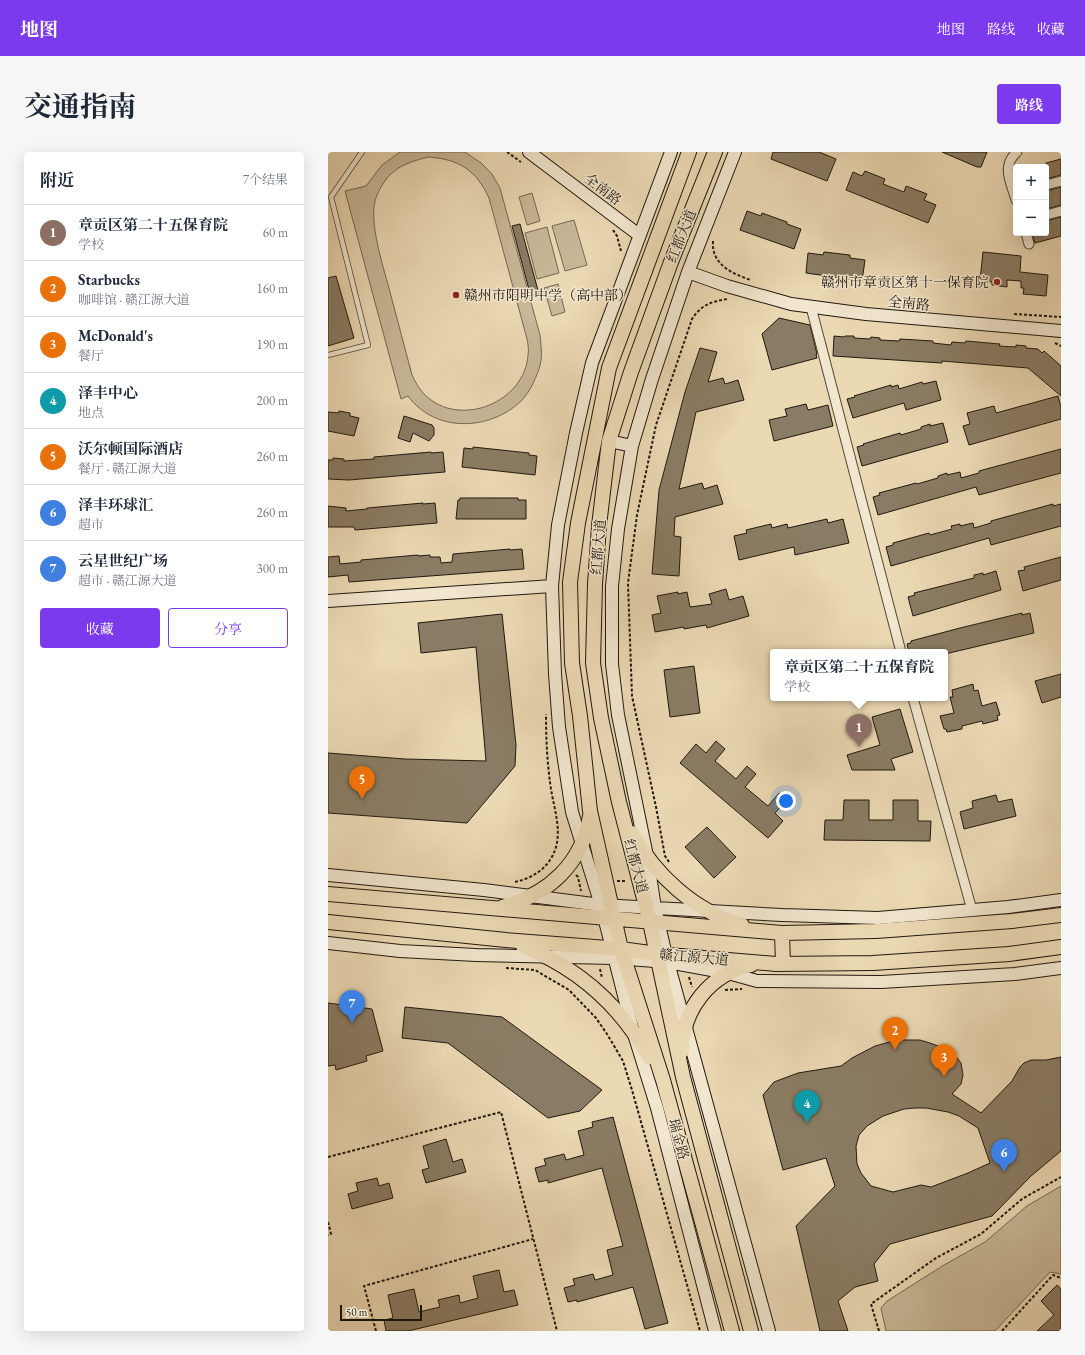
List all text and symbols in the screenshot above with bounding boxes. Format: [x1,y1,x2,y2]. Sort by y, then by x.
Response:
text: 地图 [20,17,58,42]
text: 地图 [937,20,965,38]
text: 路线 [987,20,1015,38]
text: 收藏 [1037,20,1065,38]
button: 路线 [997,84,1061,124]
text: 交通指南 [24,88,136,124]
map controls [1013,164,1049,236]
button: + [1013,164,1049,200]
text: 附近 [40,169,74,191]
street label: 全南路 [581,169,625,209]
text: 7个结果 [243,171,288,188]
button: − [1013,200,1049,236]
street label: 红都大道 [662,207,700,265]
text: 章贡区第二十五保育院 [78,215,228,234]
text: 1 [50,224,56,241]
text: 60 m [263,224,288,241]
text: 学校 [78,236,104,253]
text: Starbucks [78,270,140,289]
place label: 赣州市章贡区第十一保育院 [821,273,989,291]
marker: 赣州市章贡区第十一保育院 [992,277,1002,287]
text: 2 [50,280,56,297]
text: 160 m [257,280,288,297]
place label: 赣州市阳明中学（高中部） [464,286,632,304]
marker: 赣州市阳明中学（高中部） [451,290,461,300]
text: 咖啡馆 · 赣江源大道 [78,291,190,308]
street label: 全南路 [887,292,931,314]
text: McDonald's [78,326,153,345]
text: 3 [50,336,56,353]
text: 190 m [257,336,288,353]
text: 餐厅 [78,347,104,364]
text: 泽丰中心 [78,383,138,402]
text: 4 [50,392,56,409]
text: 200 m [257,392,288,409]
text: 地点 [78,404,104,421]
text: 沃尔顿国际酒店 [78,439,183,458]
text: 5 [50,448,56,465]
text: 260 m [257,448,288,465]
text: 餐厅 · 赣江源大道 [78,460,177,477]
text: 泽丰环球汇 [78,495,153,514]
text: 6 [50,504,56,521]
text: 260 m [257,504,288,521]
text: 超市 [78,516,104,533]
street label: 红都大道 [587,518,609,576]
text: 云星世纪广场 [78,551,168,570]
text: 7 [50,560,56,577]
text: 300 m [257,560,288,577]
text: 超市 · 赣江源大道 [78,572,177,589]
button: 收藏 [40,608,160,648]
button: 分享 [168,608,288,648]
popup [770,649,948,701]
text: 章贡区第二十五保育院 [784,657,934,676]
text: 学校 [784,678,810,695]
pin: 1 [846,714,872,747]
pin: 5 [349,766,375,799]
your location [776,791,796,811]
street label: 红都大道 [620,837,652,895]
street label: 赣江源大道 [658,945,730,969]
pin: 7 [339,990,365,1023]
pin: 2 [882,1017,908,1050]
pin: 3 [931,1044,957,1077]
pin: 4 [794,1090,820,1123]
street label: 瑞金路 [665,1116,693,1162]
pin: 6 [991,1139,1017,1172]
scale bar [340,1303,422,1322]
text: 50 m [346,1305,367,1319]

